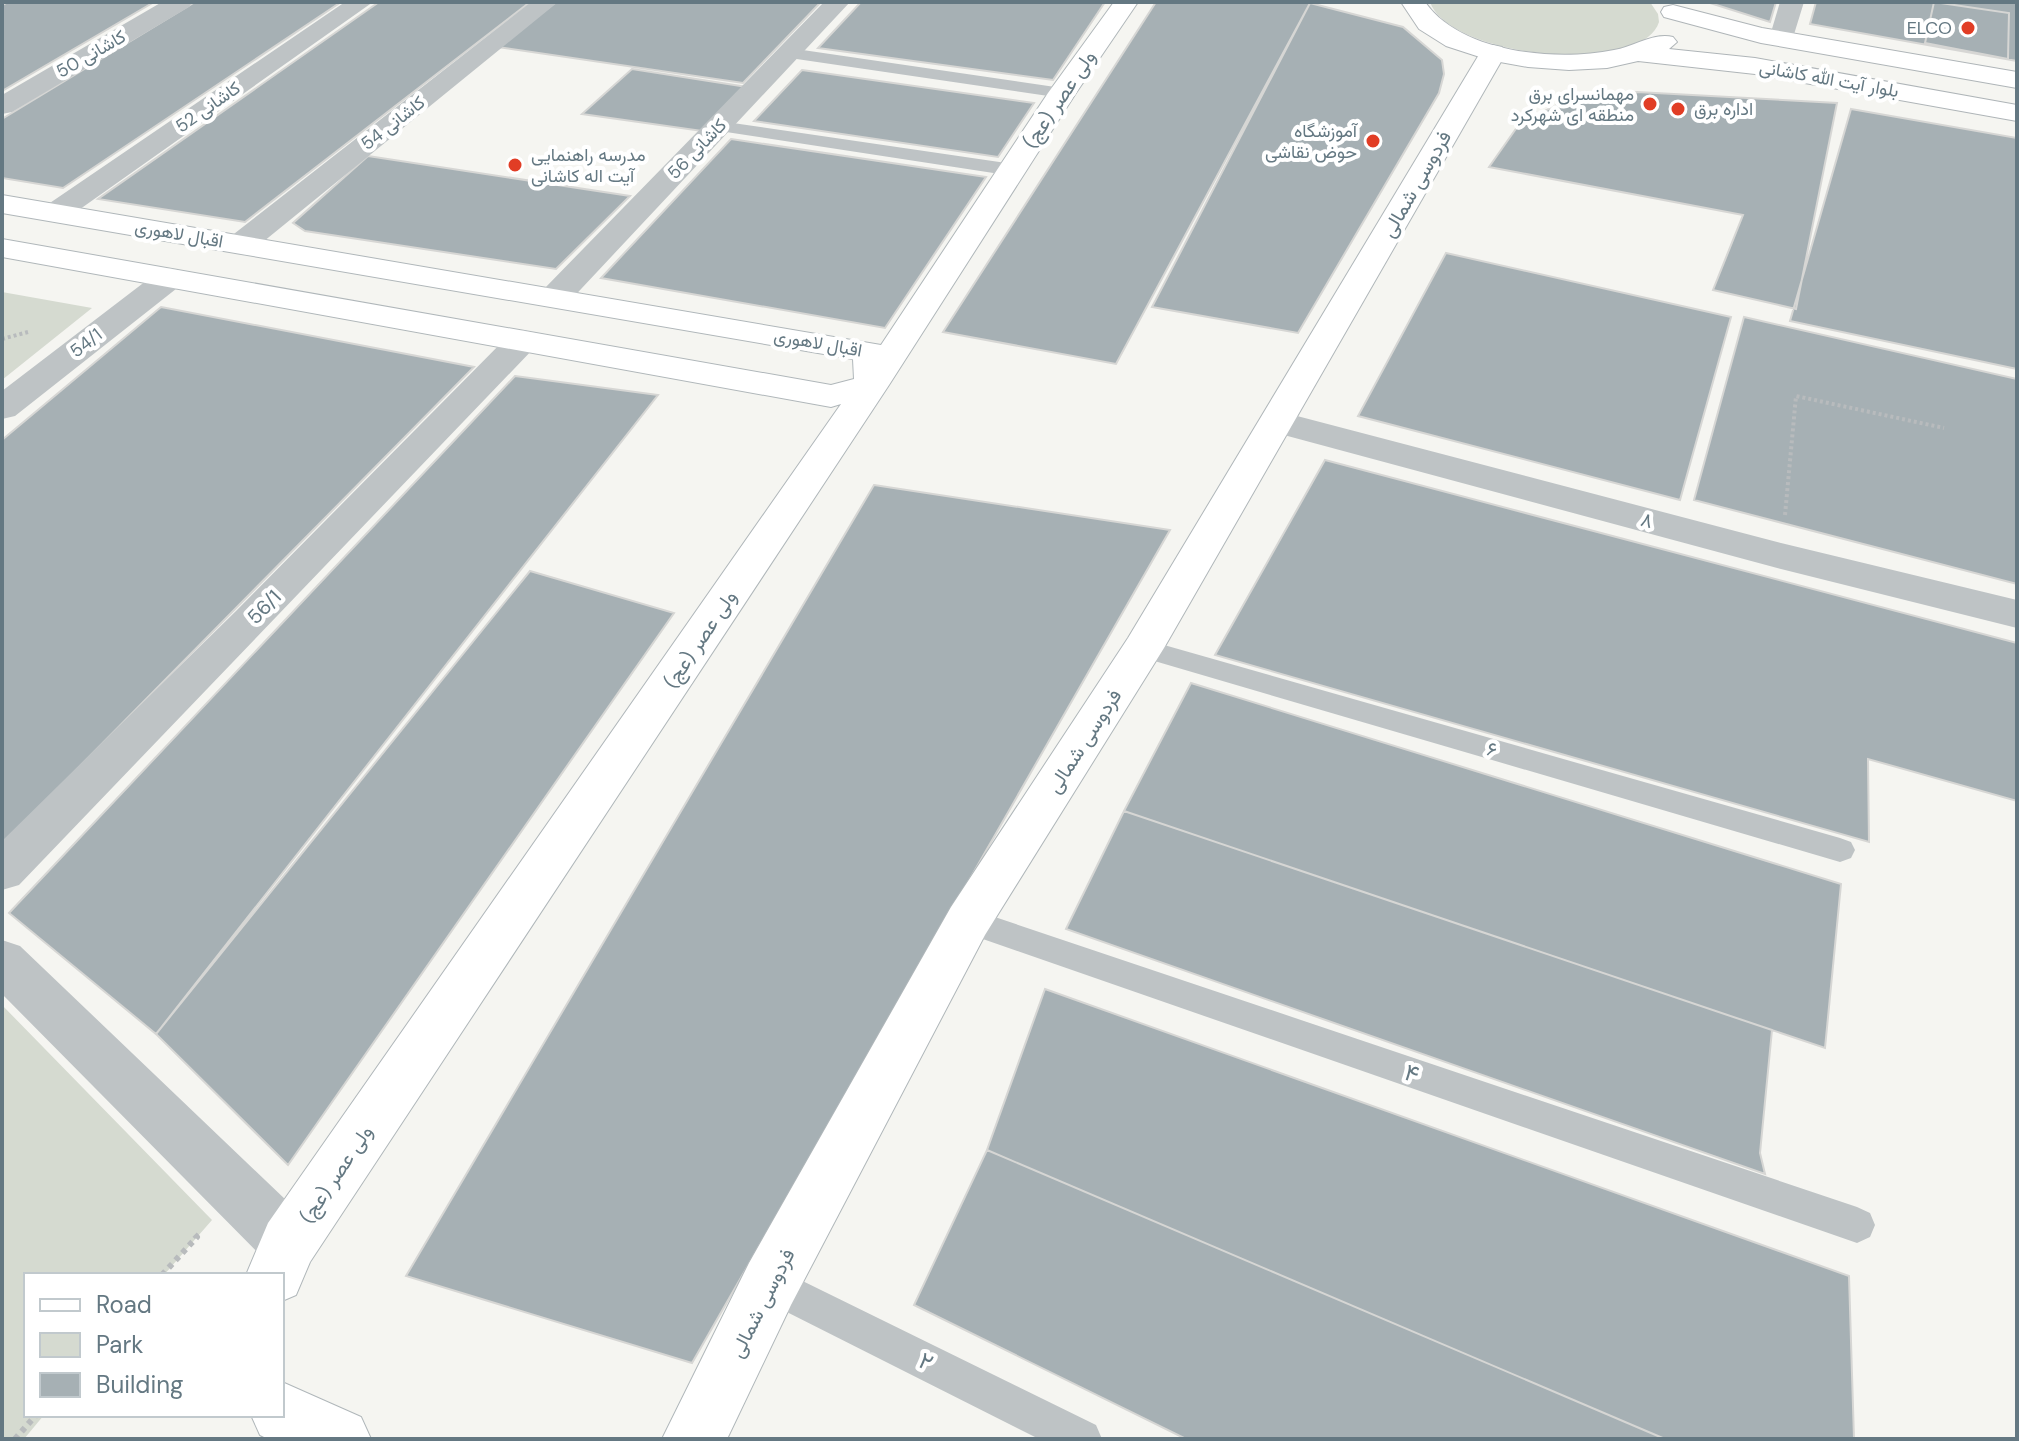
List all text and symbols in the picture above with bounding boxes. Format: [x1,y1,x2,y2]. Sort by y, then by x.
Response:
place label: ELCO [1907,16,1952,40]
marker: ELCO [1959,19,1977,37]
street label: کاشانی 50 [52,24,130,84]
street label: ولی عصر (عج) [1017,45,1102,154]
street label: بلوار آیت الله کاشانی [1757,55,1901,103]
street label: کاشانی 52 [171,76,245,138]
place label: مهمانسرای برق منطقه ای شهرکرد [1511,82,1634,127]
street label: کاشانی 54 [356,90,430,156]
marker: مهمانسرای برق منطقه ای شهرکرد [1641,95,1659,113]
place label: اداره برق [1694,97,1753,121]
marker: اداره برق [1669,100,1687,118]
street label: کاشانی 56 [662,114,732,184]
place label: آموزشگاه حوض نقاشی [1265,119,1359,164]
street label: فردوسی شمالی [1375,126,1457,242]
marker: آموزشگاه حوض نقاشی [1364,132,1382,150]
place label: مدرسه راهنمایی آیت اله کاشانی [531,143,646,188]
marker: مدرسه راهنمایی آیت اله کاشانی [506,156,524,174]
street label: اقبال لاهوری [133,214,225,254]
street label: 54/1 [65,323,107,363]
street label: اقبال لاهوری [772,323,864,363]
street label: ۸ [1638,506,1656,534]
street label: 56/1 [241,584,287,630]
street label: ولی عصر (عج) [658,585,743,694]
street label: فردوسی شمالی [1041,684,1127,798]
street label: ۶ [1484,735,1500,763]
street label: ۴ [1400,1056,1424,1090]
street label: ولی عصر (عج) [294,1120,379,1229]
street label: فردوسی شمالی [723,1244,801,1362]
legend [24,1273,284,1417]
text: Road [96,1289,152,1320]
text: Park [96,1329,143,1360]
street label: ۲ [914,1344,938,1378]
text: Building [96,1369,183,1400]

